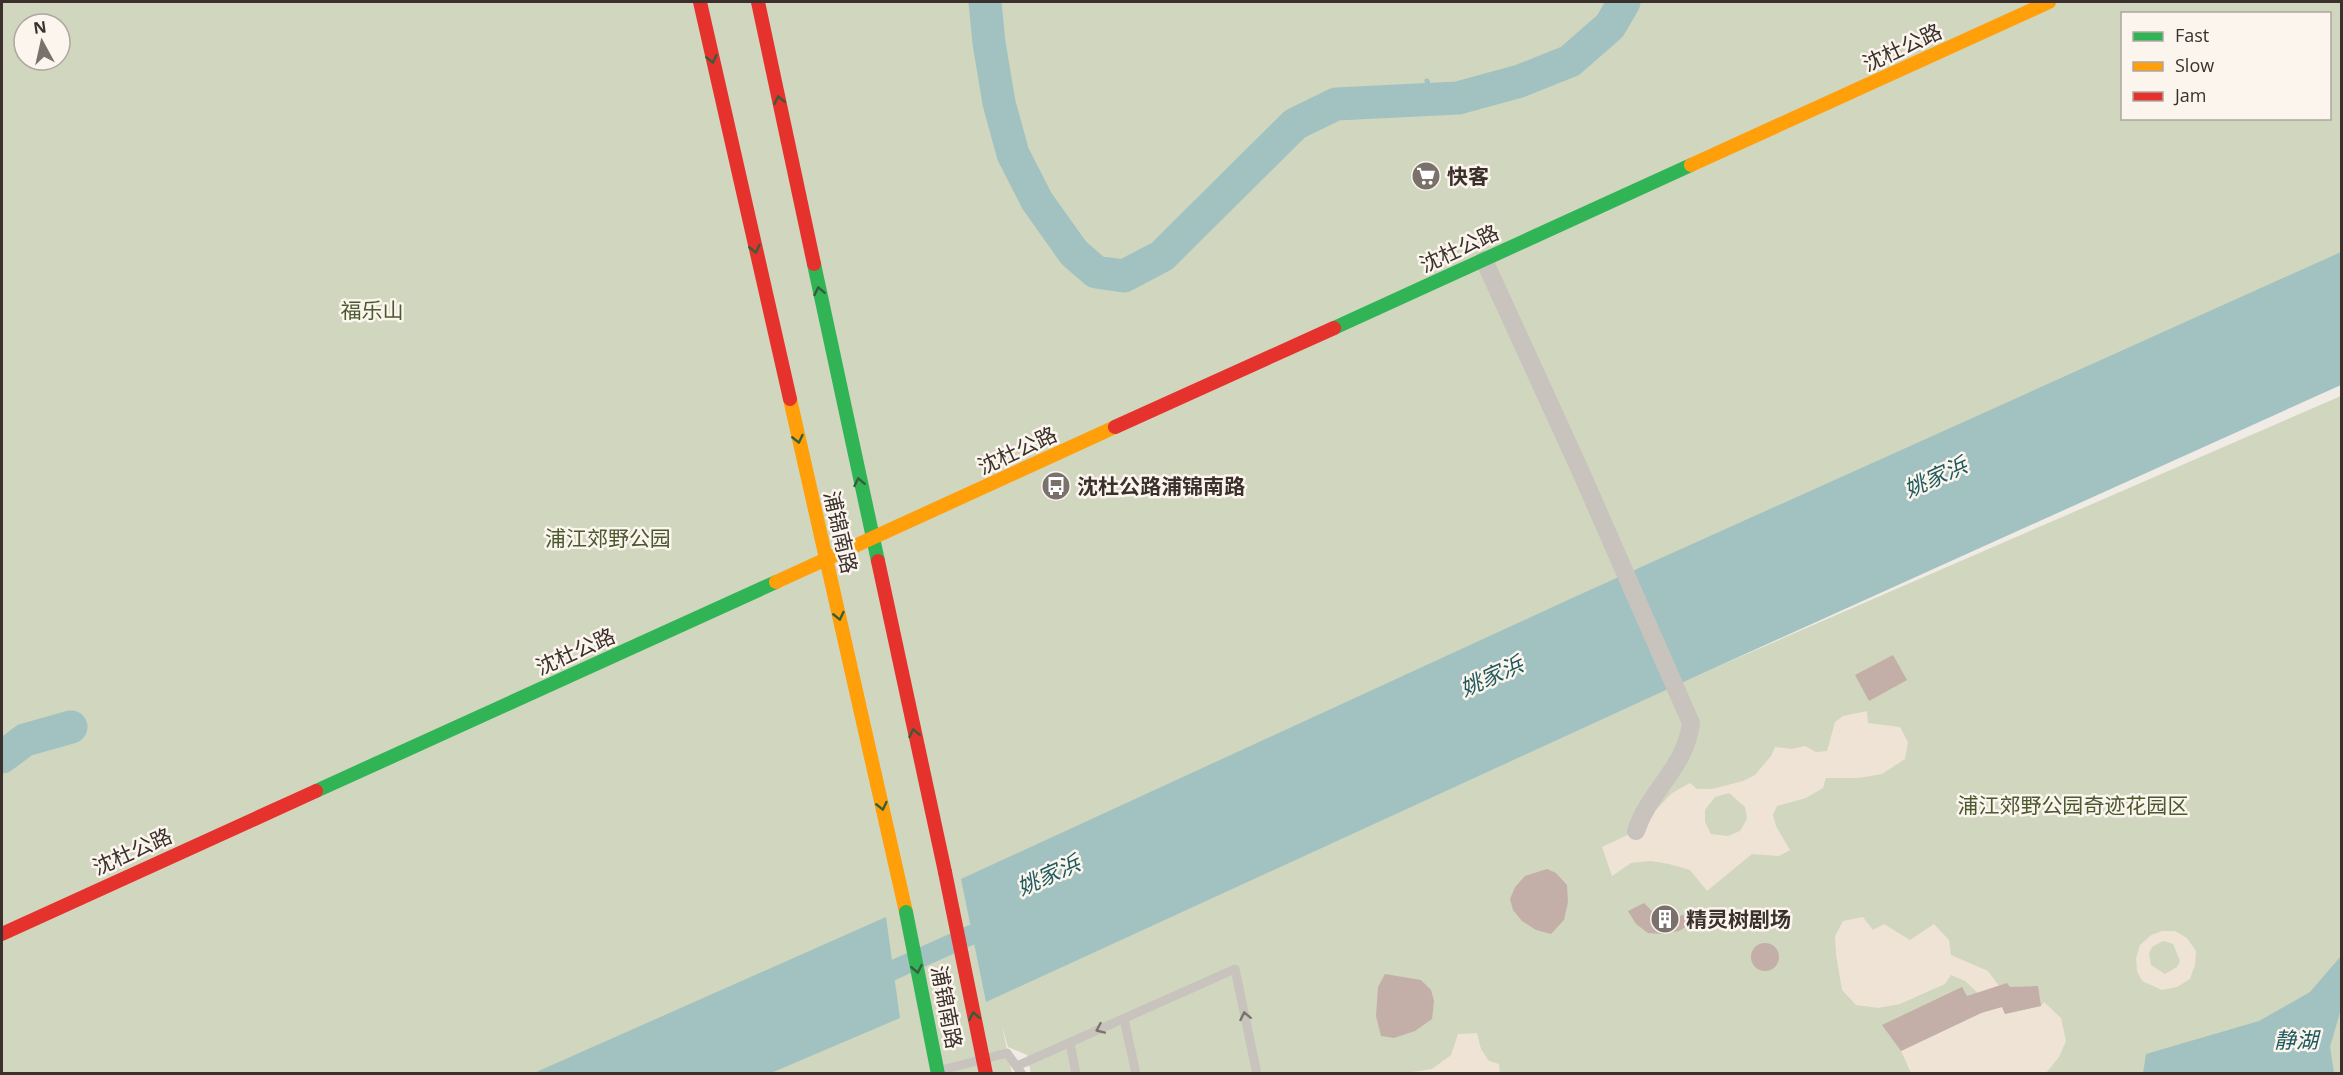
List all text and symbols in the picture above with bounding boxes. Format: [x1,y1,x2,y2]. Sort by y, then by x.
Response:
north arrow [12,12,72,72]
legend [2121,12,2331,120]
text: N [32,15,48,39]
street label: 沈杜公路 [1858,17,1946,77]
text: Fast [2175,23,2209,47]
one-way arrow [705,53,718,63]
text: Slow [2175,53,2214,77]
text: Jam [2173,83,2207,107]
one-way arrow [773,96,786,106]
supermarket icon: 快客 [1410,160,1442,192]
place label: 快客 [1447,162,1489,190]
street label: 沈杜公路 [1415,218,1503,278]
one-way arrow [747,244,760,254]
one-way arrow [813,287,826,297]
park label: 福乐山 [341,296,404,324]
street label: 沈杜公路 [973,420,1061,480]
one-way arrow [791,434,804,444]
water label: 姚家浜 [1899,448,1973,503]
bus stop icon: 沈杜公路浦锦南路 [1040,470,1072,502]
place label: 沈杜公路浦锦南路 [1077,472,1245,500]
one-way arrow [854,477,867,487]
street label: 浦锦南路 [818,488,864,576]
park label: 浦江郊野公园 [545,524,671,552]
one-way arrow [832,611,845,621]
street label: 沈杜公路 [531,621,619,681]
water label: 姚家浜 [1455,647,1529,702]
one-way arrow [908,728,921,738]
park label: 浦江郊野公园奇迹花园区 [1958,791,2189,819]
one-way arrow [875,801,888,811]
street label: 沈杜公路 [88,821,176,881]
water label: 姚家浜 [1012,846,1086,901]
building icon: 精灵树剧场 [1649,903,1681,935]
place label: 精灵树剧场 [1686,905,1791,933]
street label: 浦锦南路 [925,963,969,1051]
one-way arrow [910,964,923,974]
one-way arrow [968,1011,981,1021]
one-way arrow [1239,1012,1252,1022]
one-way arrow [1096,1022,1107,1034]
water label: 静湖 [2274,1024,2321,1054]

